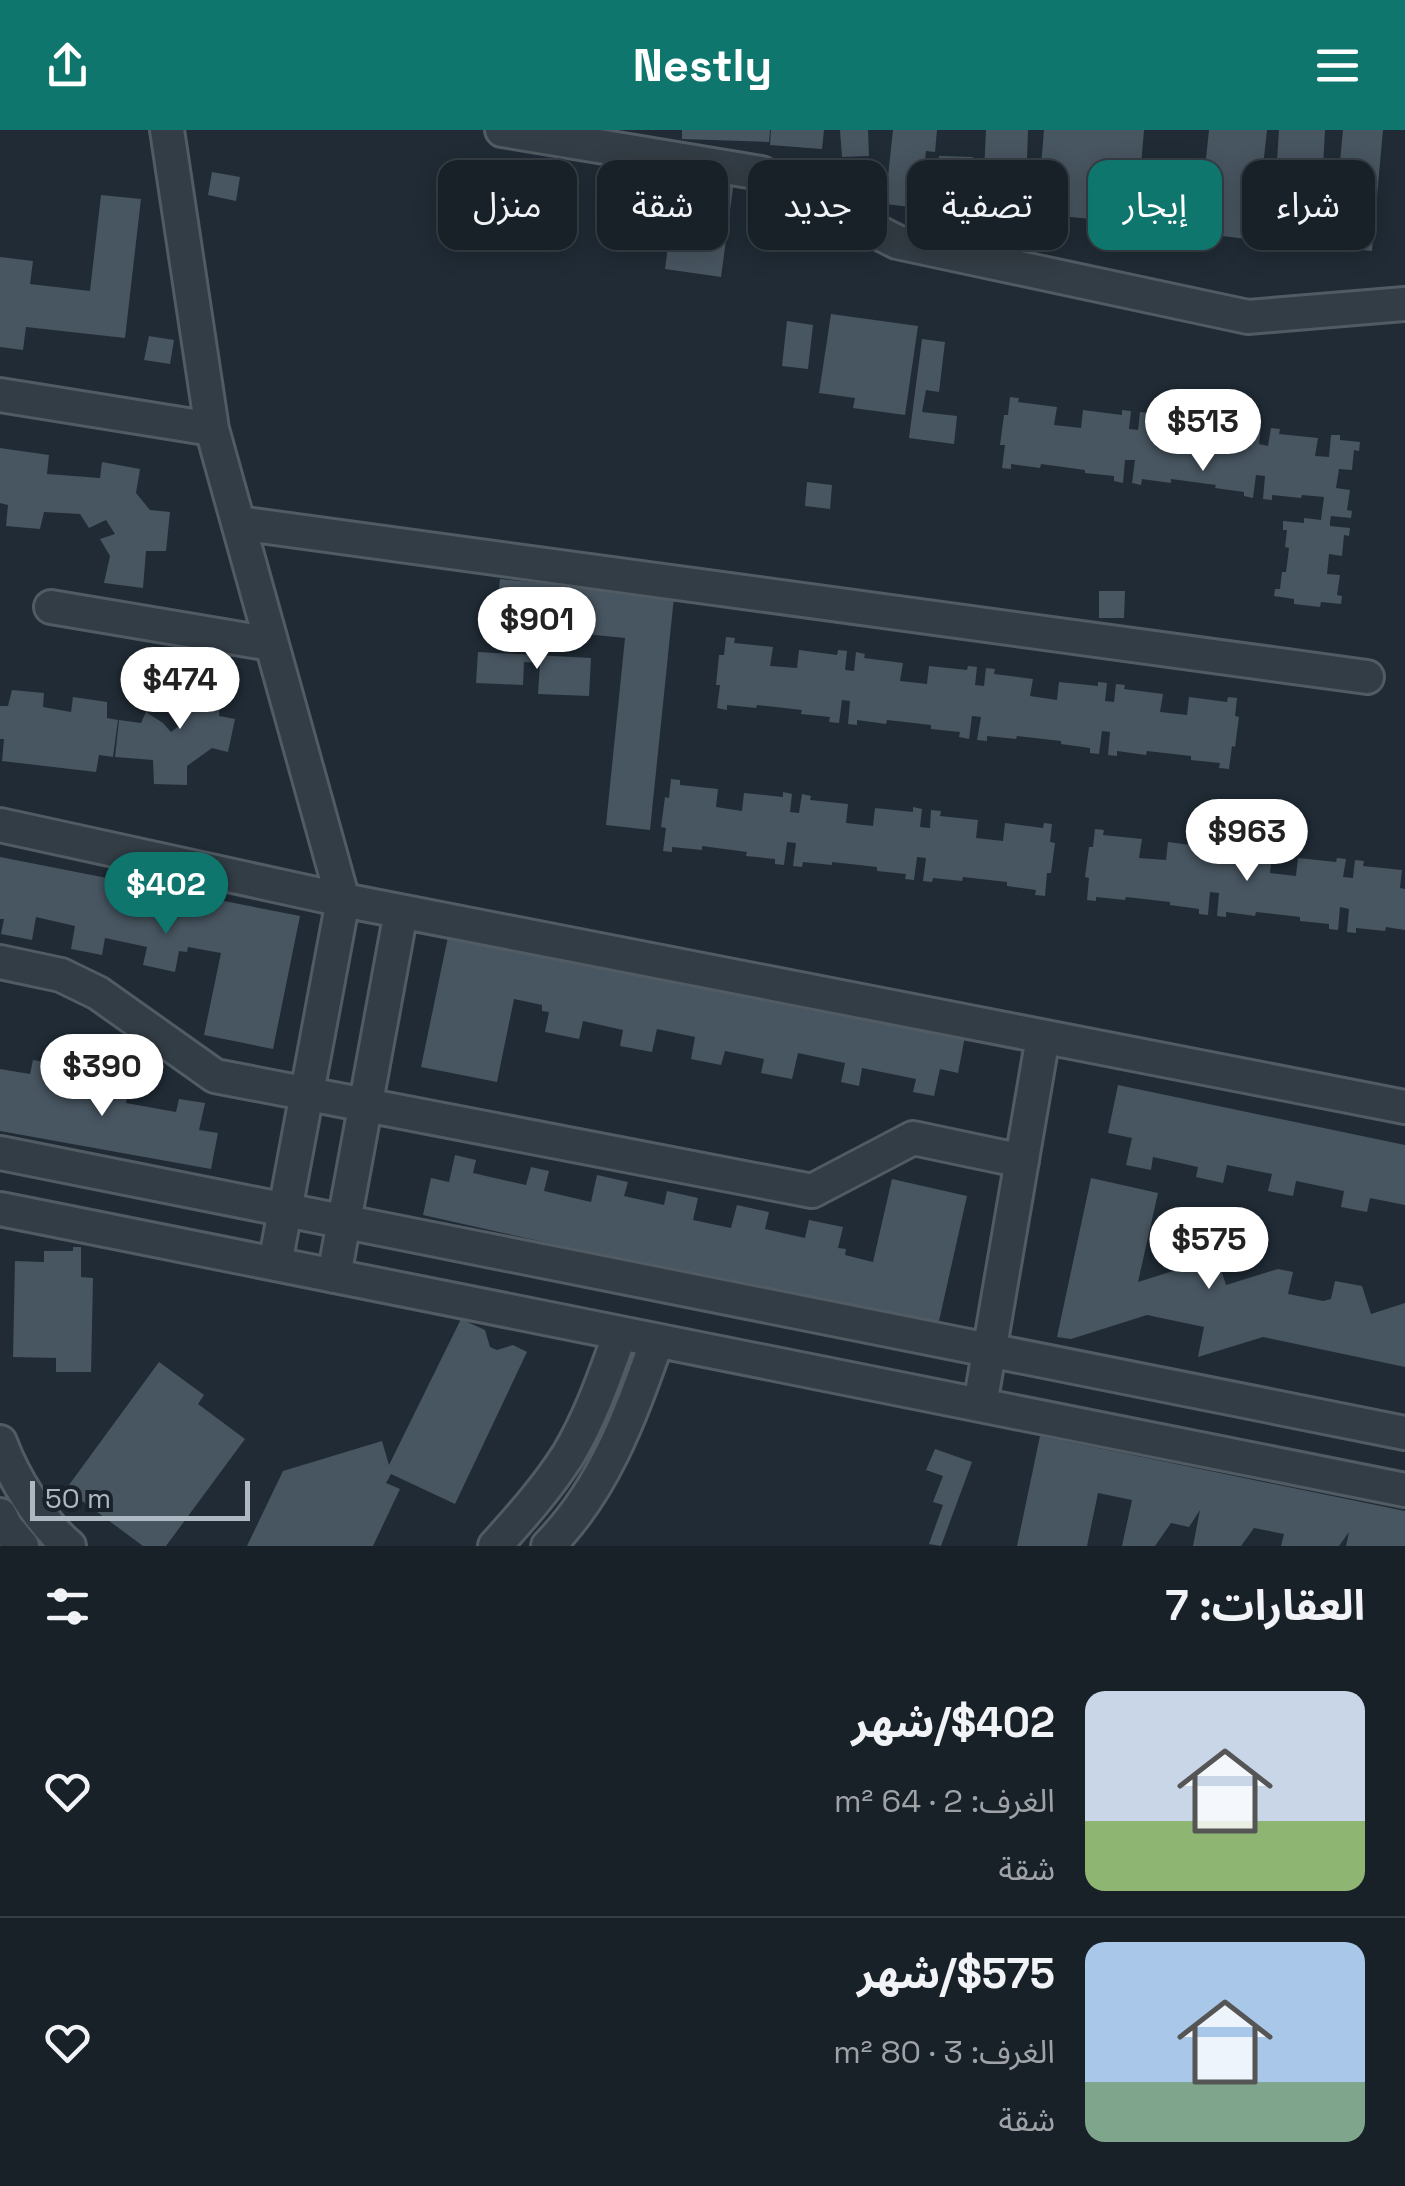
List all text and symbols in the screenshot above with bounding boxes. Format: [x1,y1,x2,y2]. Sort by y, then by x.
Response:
text: Nestly [633,37,772,94]
icon: share [40,38,95,93]
icon: menu [1310,38,1365,93]
chip: منزل [438,160,577,250]
chip: شقة [597,160,728,250]
chip: جديد [748,160,887,250]
chip: تصفية [907,160,1068,250]
chip: إيجار [1088,160,1222,250]
chip: شراء [1242,160,1375,250]
pin: $513 [1144,389,1262,474]
text: $513 [1167,401,1239,441]
pin: $901 [478,587,596,672]
text: $901 [500,599,574,639]
pin: $474 [121,647,239,732]
text: $474 [142,659,218,699]
pin: $963 [1188,799,1306,884]
text: $963 [1208,811,1286,851]
pin: $402 [107,852,225,937]
text: $402 [126,864,206,904]
pin: $390 [43,1034,161,1119]
text: $390 [62,1046,142,1086]
pin: $575 [1150,1207,1268,1292]
text: $575 [1171,1219,1247,1259]
scale bar [30,1476,250,1520]
text: 50 m [45,1480,111,1516]
icon: filters [40,1579,95,1634]
text: العقارات: 7 [1165,1579,1365,1632]
text: $402/شهر [852,1696,1055,1749]
icon: home [1165,1731,1285,1851]
icon: heart [40,1764,95,1819]
text: الغرف: 2 · 64 m² [834,1781,1055,1821]
text: شقة [999,1849,1055,1889]
text: $575/شهر [857,1947,1055,2000]
icon: home [1165,1982,1285,2102]
icon: heart [40,2015,95,2070]
text: الغرف: 3 · 80 m² [833,2032,1055,2072]
text: شقة [999,2100,1055,2140]

